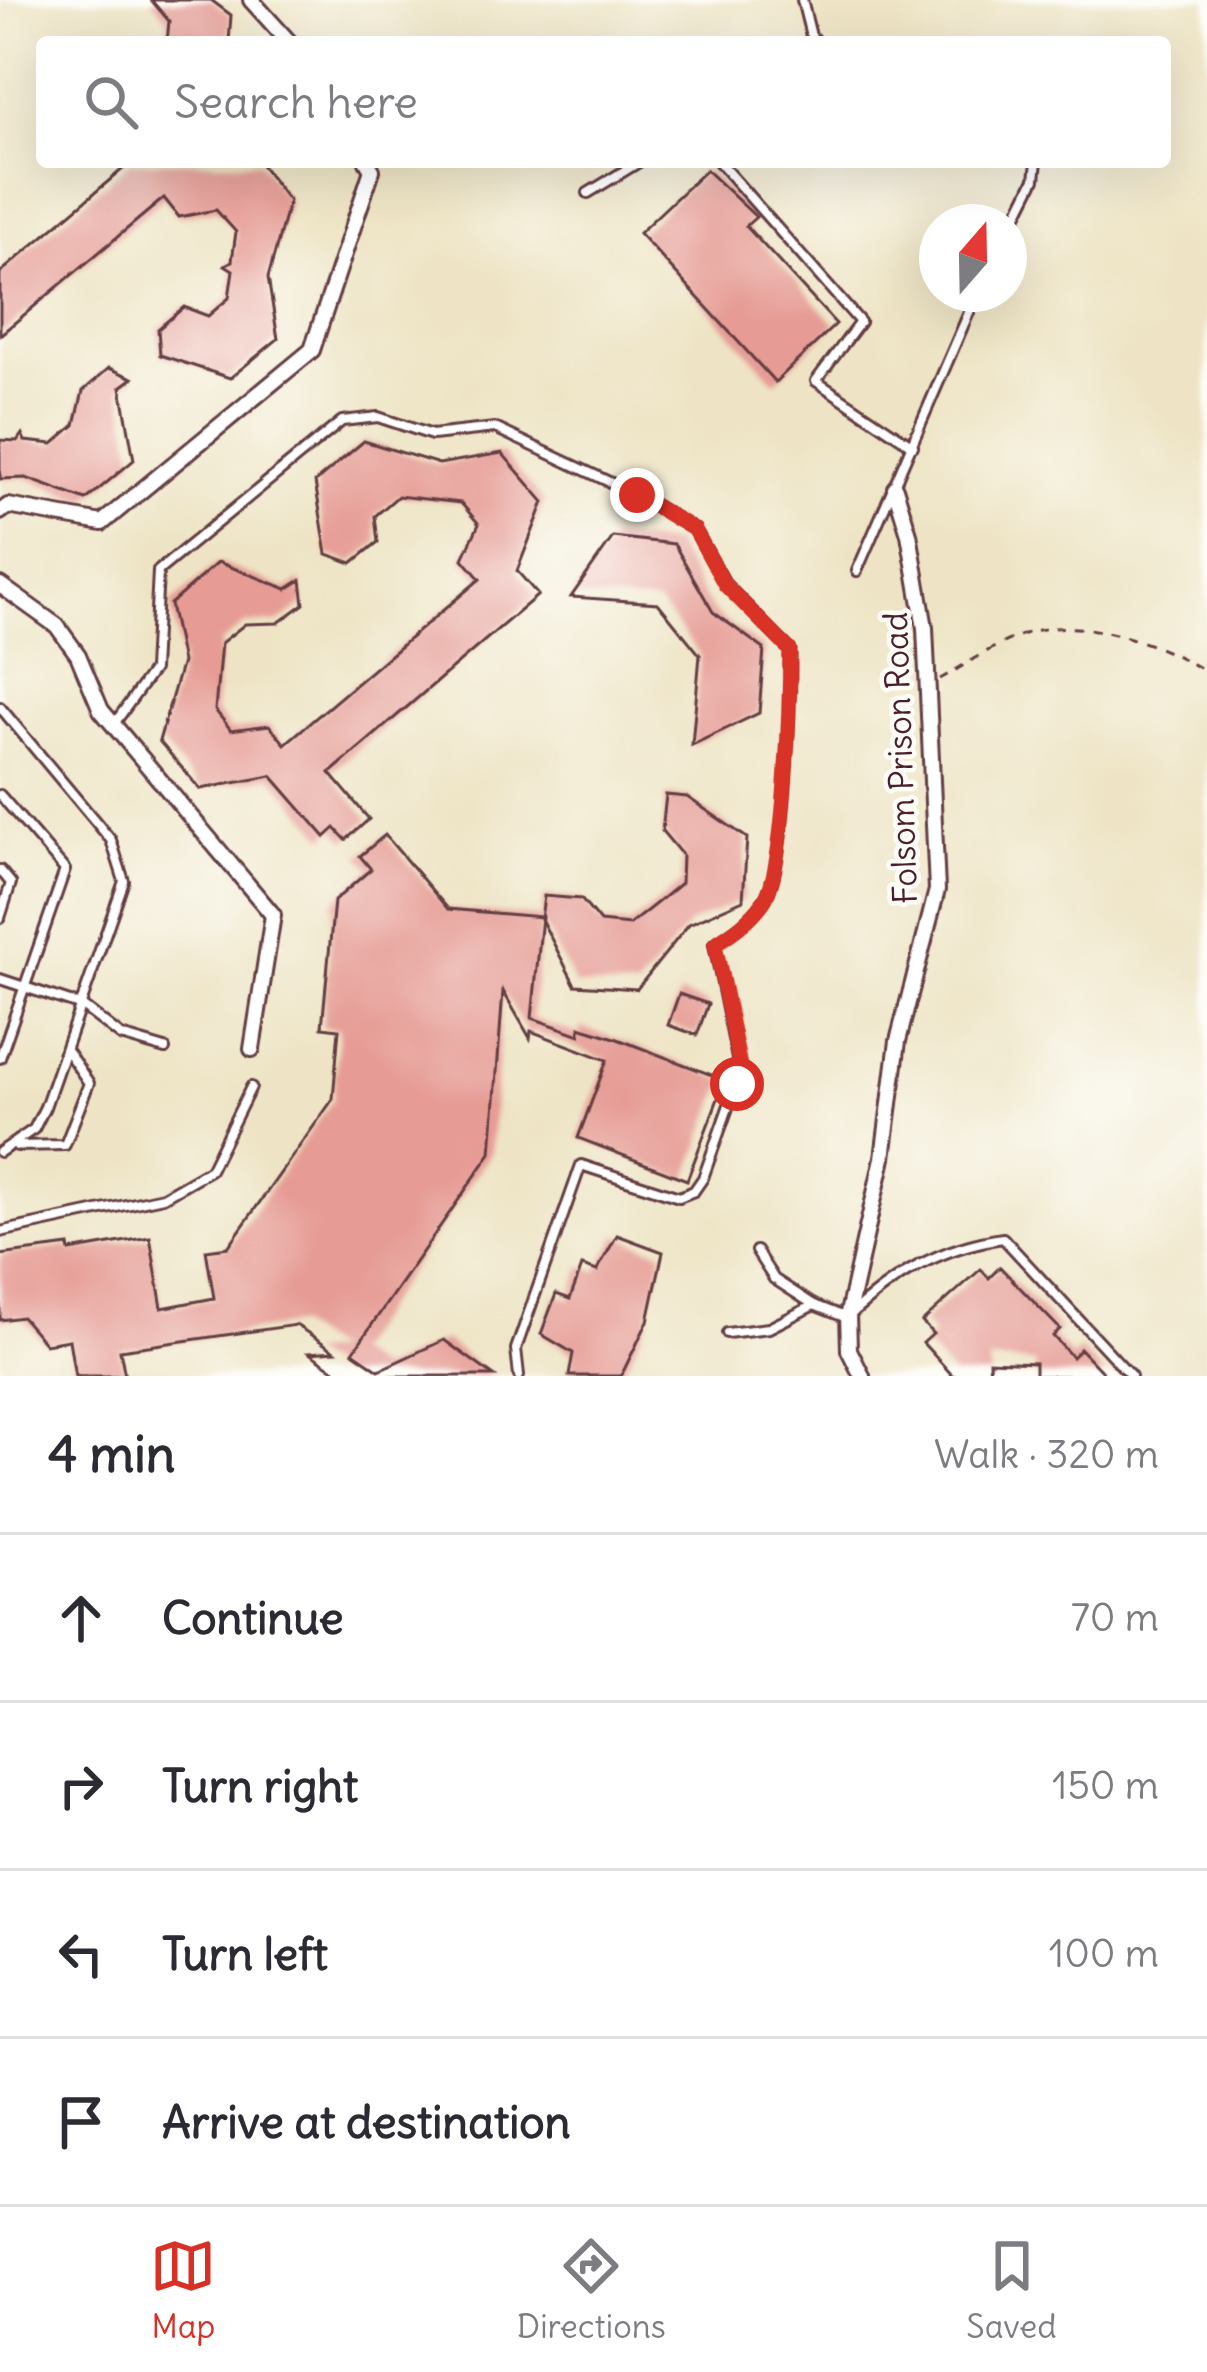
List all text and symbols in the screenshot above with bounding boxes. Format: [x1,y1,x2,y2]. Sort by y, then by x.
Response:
search box [36,36,1171,168]
icon: search [78,69,144,135]
text: Search here [174,74,418,130]
north arrow [919,204,1027,312]
route end [610,468,664,522]
street label: Folsom Prison Road [874,611,926,905]
route start [710,1057,764,1111]
text: 4 min [48,1422,175,1486]
text: Walk · 320 m [934,1430,1159,1479]
icon: ahead [48,1585,114,1651]
text: Continue [162,1590,344,1646]
text: 70 m [1071,1593,1159,1642]
icon: right [48,1753,114,1819]
text: Turn right [162,1758,358,1814]
text: 150 m [1052,1761,1159,1810]
icon: left [48,1921,114,1987]
text: Turn left [162,1926,328,1982]
text: 100 m [1049,1929,1159,1978]
icon: arrive [48,2089,114,2155]
text: Arrive at destination [162,2094,571,2150]
tab: Map [150,2233,216,2347]
tab: Directions [517,2233,666,2347]
tab: Saved [966,2233,1057,2347]

